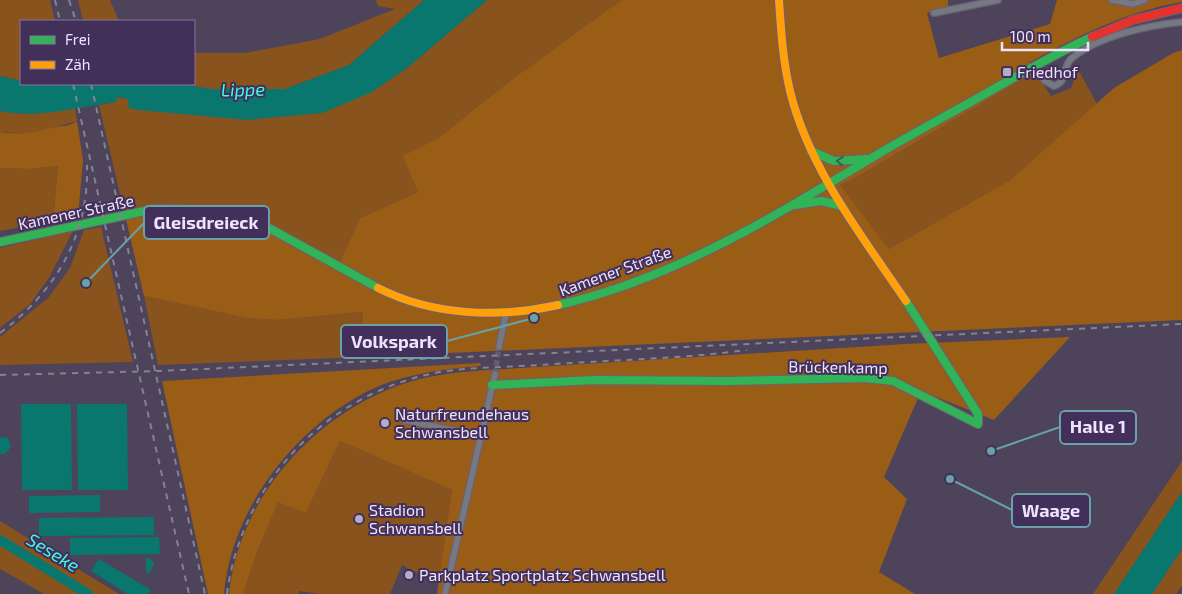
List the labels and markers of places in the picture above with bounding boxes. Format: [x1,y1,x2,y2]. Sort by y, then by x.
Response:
place label: Friedhof [1017,62,1079,81]
marker: Friedhof [1001,66,1013,78]
callout: Gleisdreieck [144,206,269,239]
callout: Volkspark [341,325,447,358]
place label: Naturfreundehaus Schwansbell [395,404,529,441]
callout: Halle 1 [1060,411,1136,444]
marker: Naturfreundehaus Schwansbell [379,417,391,429]
callout: Waage [1012,494,1090,527]
place label: Stadion Schwansbell [369,500,462,537]
marker: Stadion Schwansbell [353,513,365,525]
place label: Parkplatz Sportplatz Schwansbell [419,565,666,584]
marker: Parkplatz Sportplatz Schwansbell [403,569,415,581]

